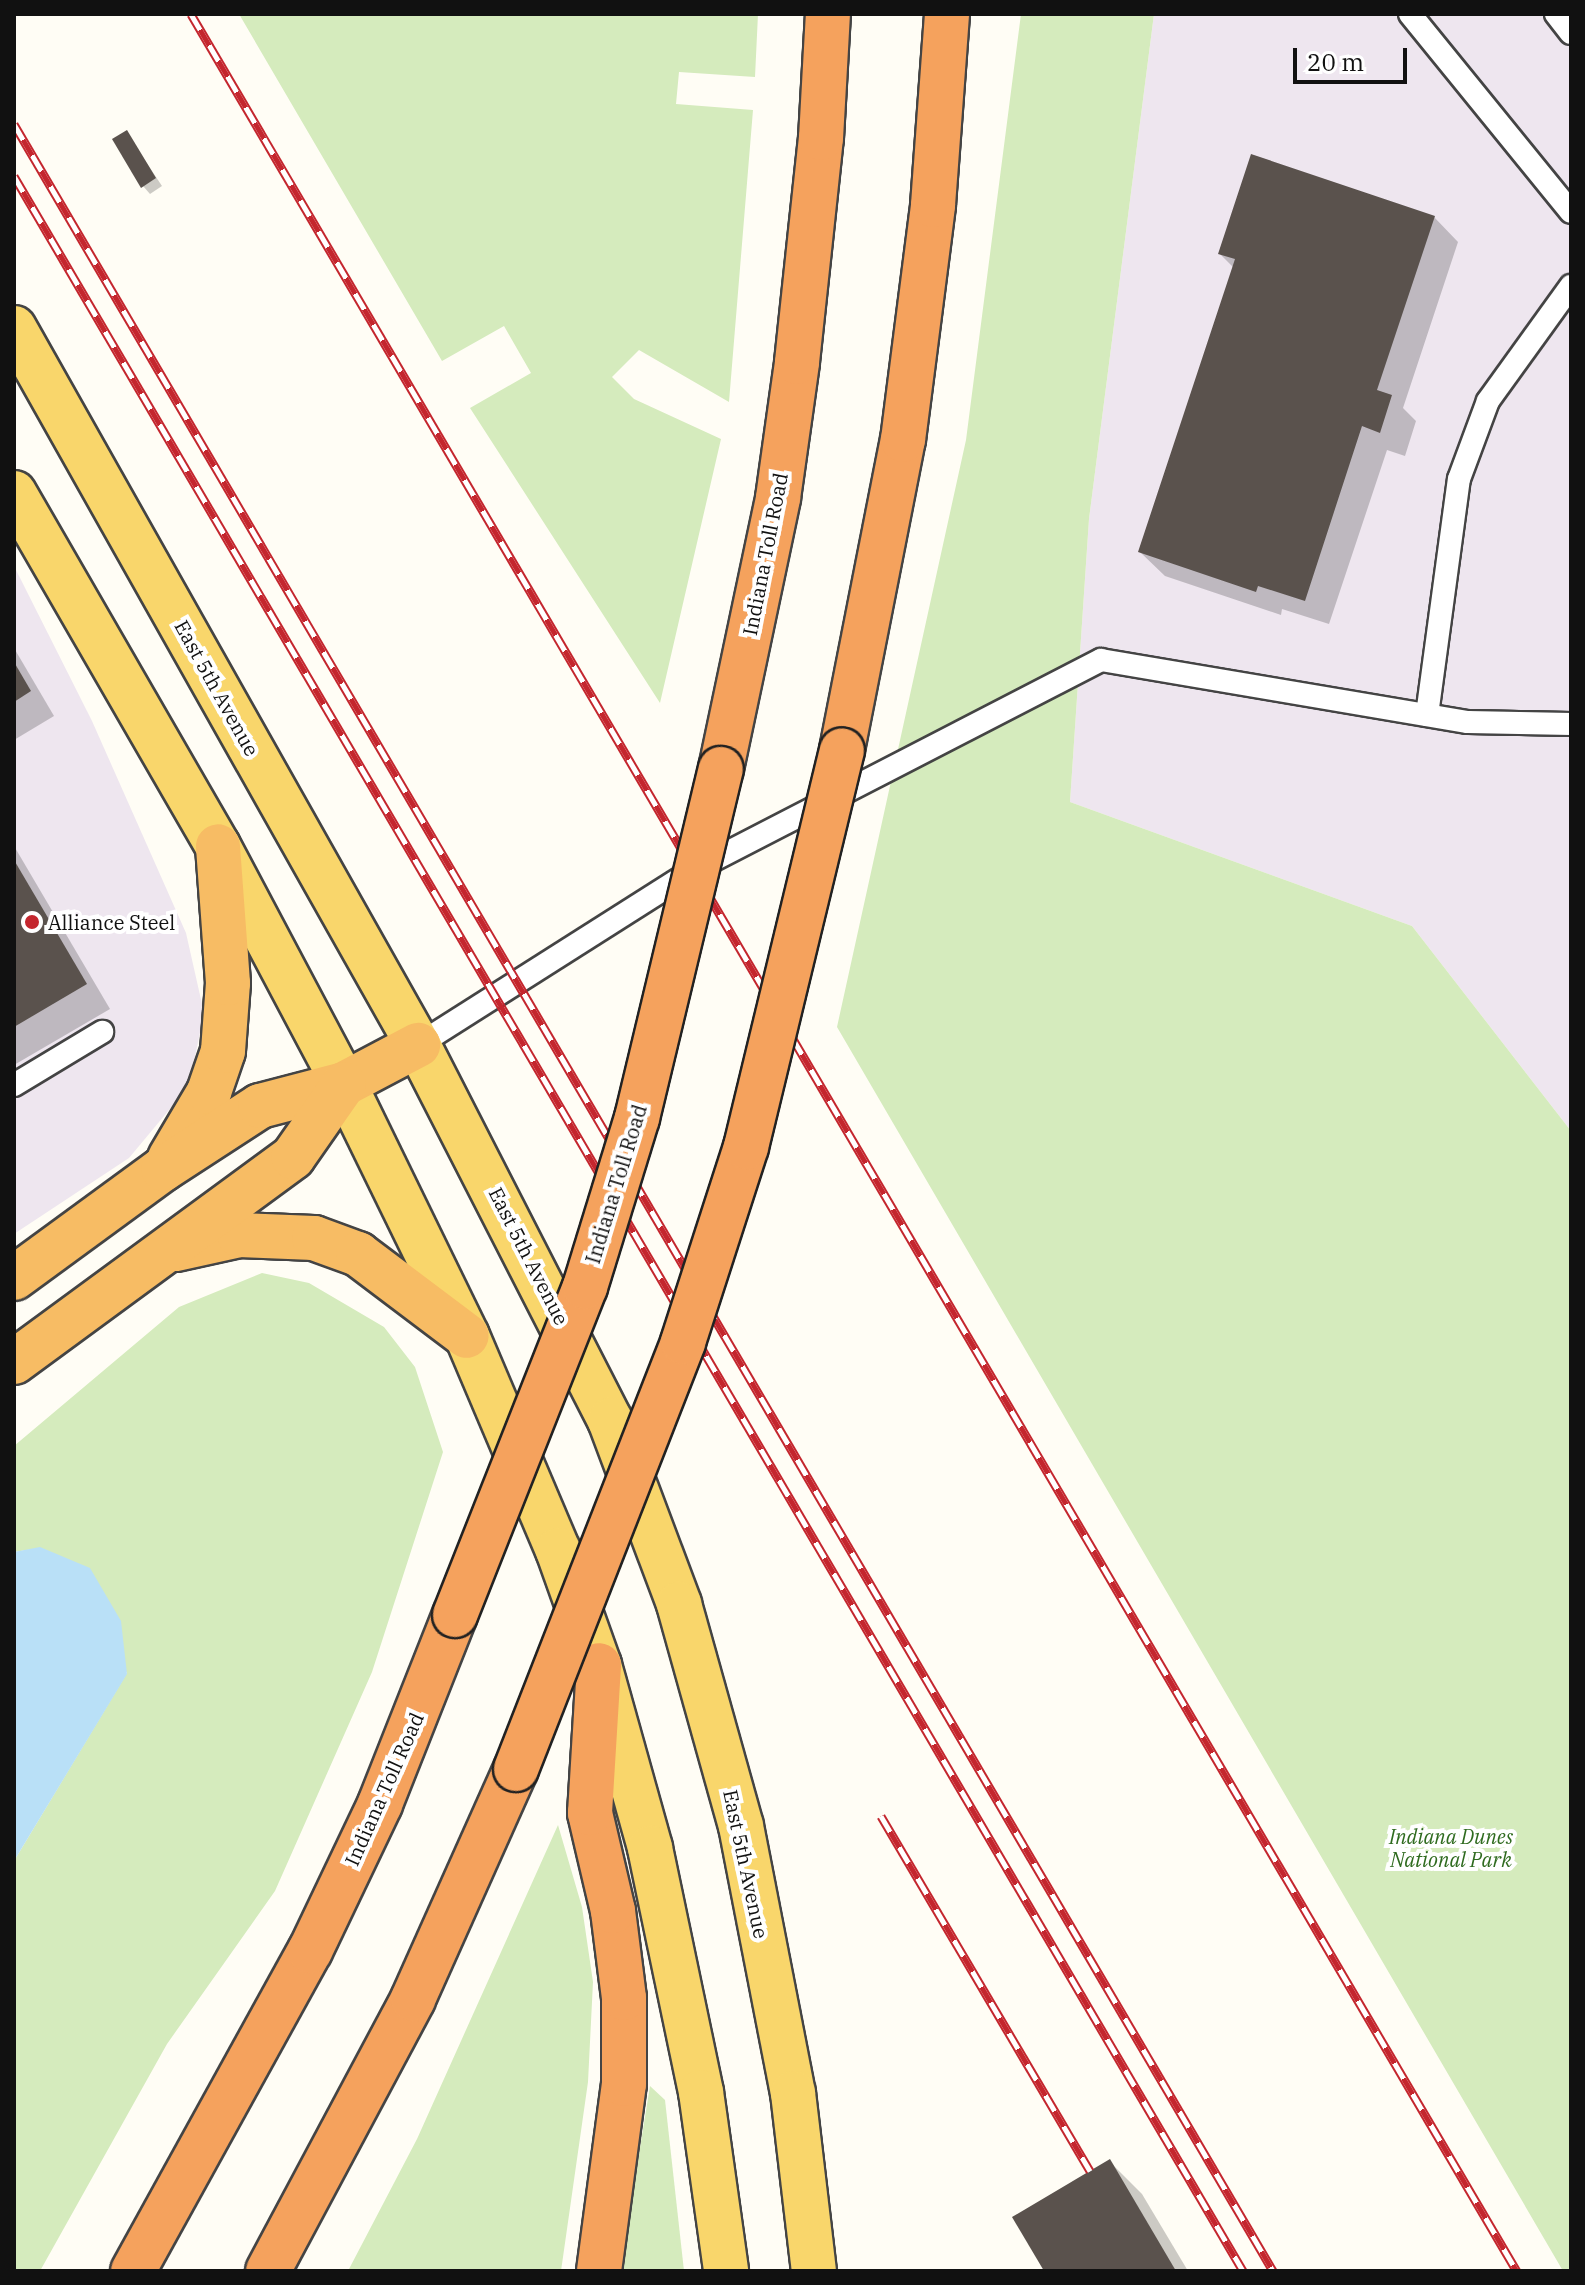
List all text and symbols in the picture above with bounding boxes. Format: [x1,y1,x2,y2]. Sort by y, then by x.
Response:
scale bar [1297,32,1411,82]
text: 20 m [1307,46,1364,78]
street label: Indiana Toll Road [737,471,793,637]
street label: East 5th Avenue [170,616,264,760]
place label: Alliance Steel [48,910,175,934]
marker: Alliance Steel [23,913,41,931]
street label: Indiana Toll Road [580,1102,652,1266]
street label: East 5th Avenue [484,1183,574,1329]
street label: Indiana Toll Road [339,1709,429,1869]
street label: East 5th Avenue [719,1787,773,1941]
park label: Indiana Dunes National Park [1389,1825,1513,1872]

